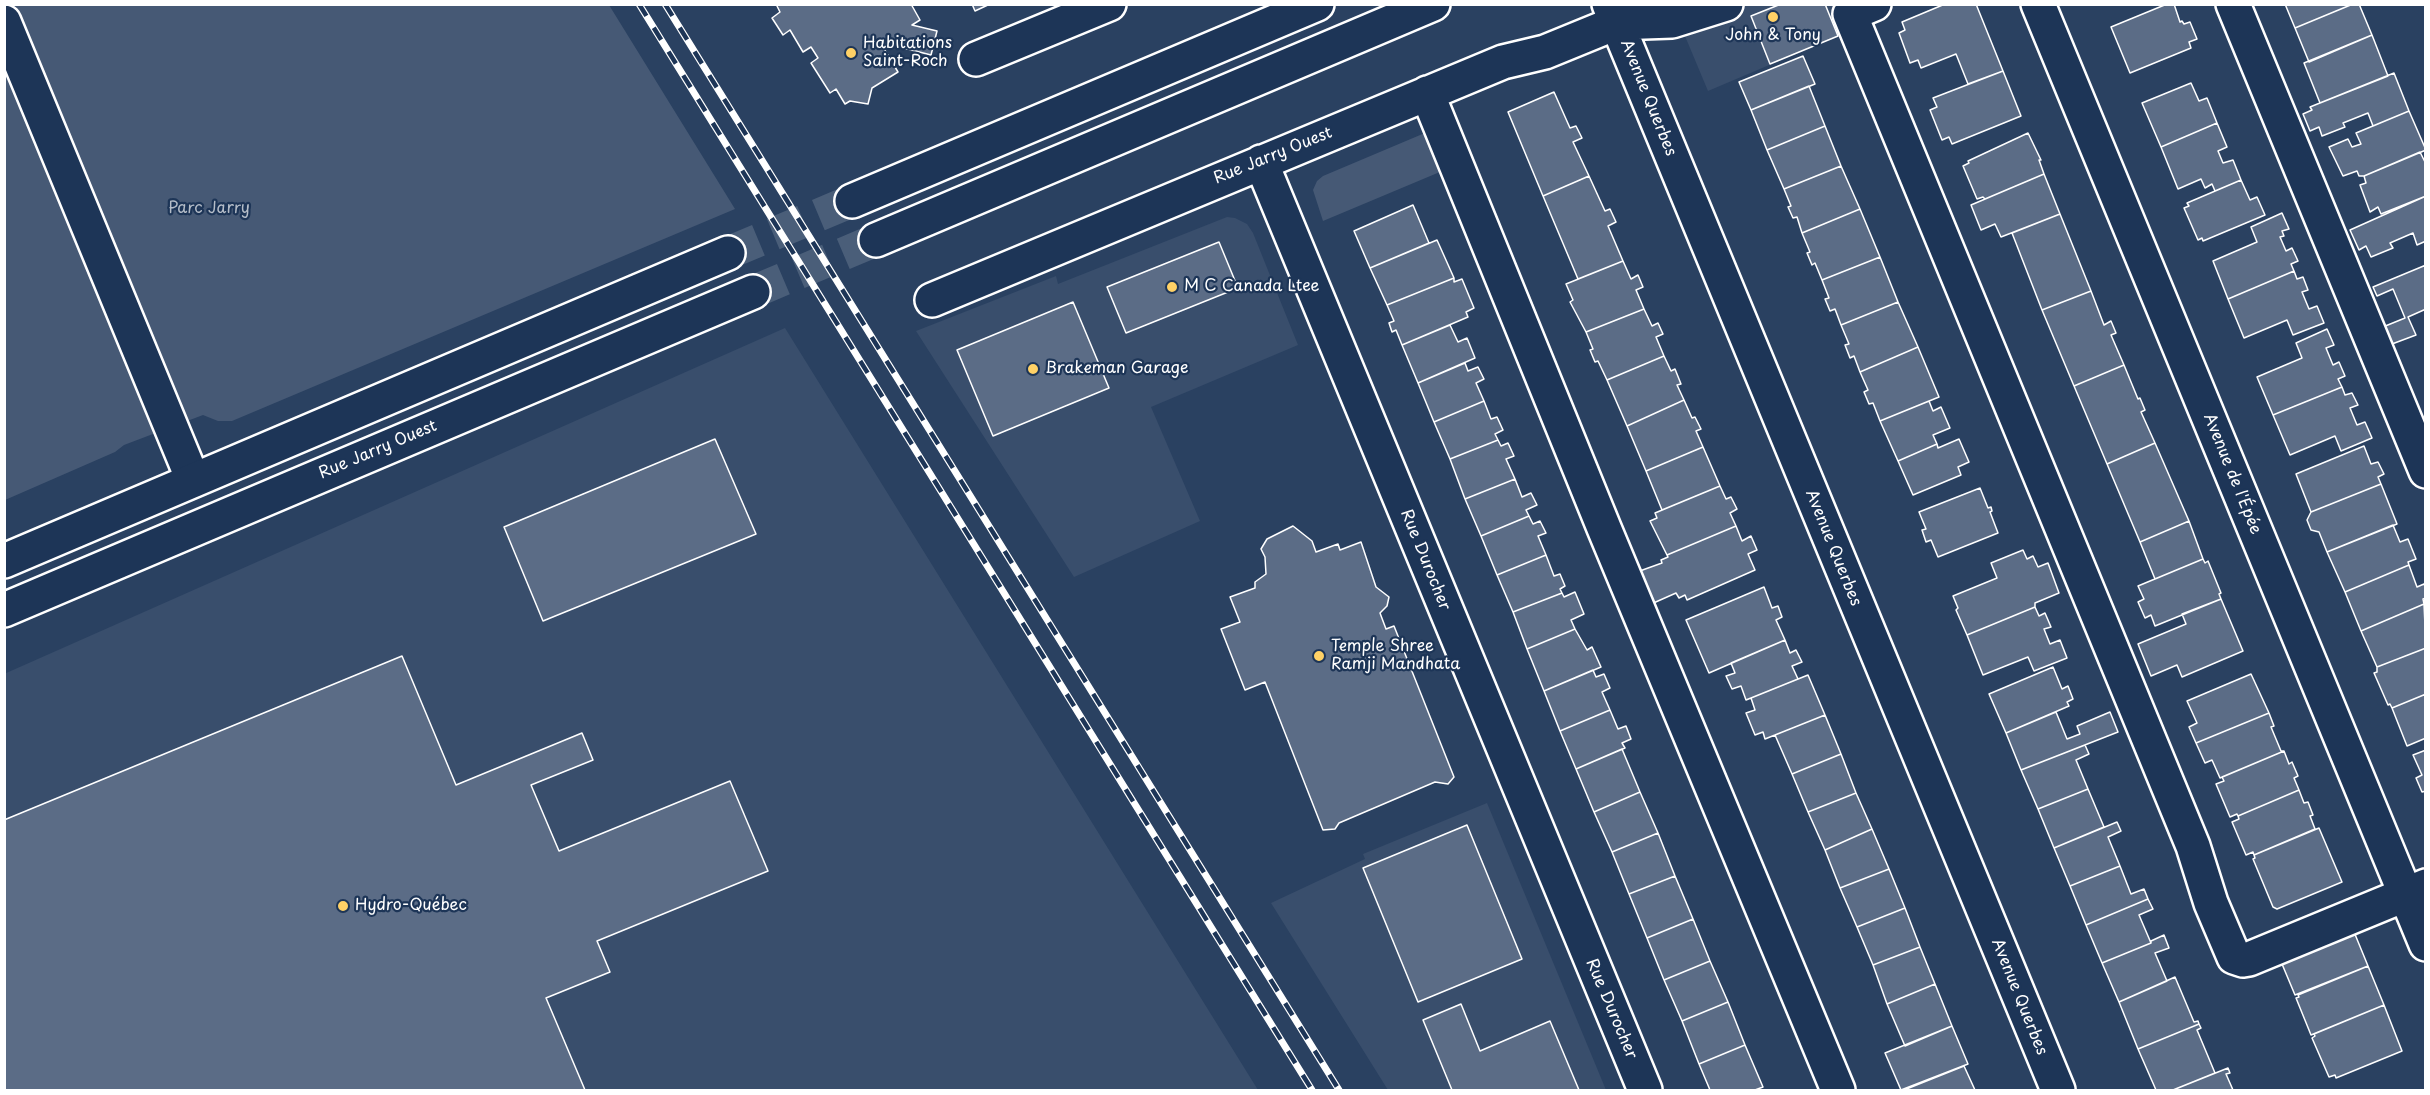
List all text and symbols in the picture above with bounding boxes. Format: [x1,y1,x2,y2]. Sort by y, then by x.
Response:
marker: John & Tony [1766,10,1780,24]
place label: John & Tony [1725,26,1821,46]
place label: Habitations Saint-Roch [863,34,952,72]
street label: Avenue Querbes [1616,37,1680,159]
marker: Habitations Saint-Roch [844,46,858,60]
street label: Rue Jarry Ouest [1211,123,1335,189]
park label: Parc Jarry [168,199,250,219]
place label: M C Canada Ltee [1184,277,1320,297]
marker: M C Canada Ltee [1165,280,1179,294]
place label: Brakeman Garage [1045,359,1188,379]
marker: Brakeman Garage [1026,362,1040,376]
street label: Avenue de l'Épée [2199,411,2265,537]
street label: Rue Jarry Ouest [316,417,440,483]
street label: Avenue Querbes [1801,487,1865,609]
street label: Rue Durocher [1396,507,1454,613]
place label: Temple Shree Ramji Mandhata [1331,637,1460,675]
marker: Temple Shree Ramji Mandhata [1312,649,1326,663]
place label: Hydro-Québec [355,896,467,916]
marker: Hydro-Québec [336,899,350,913]
street label: Avenue Querbes [1987,936,2051,1058]
street label: Rue Durocher [1581,956,1641,1062]

